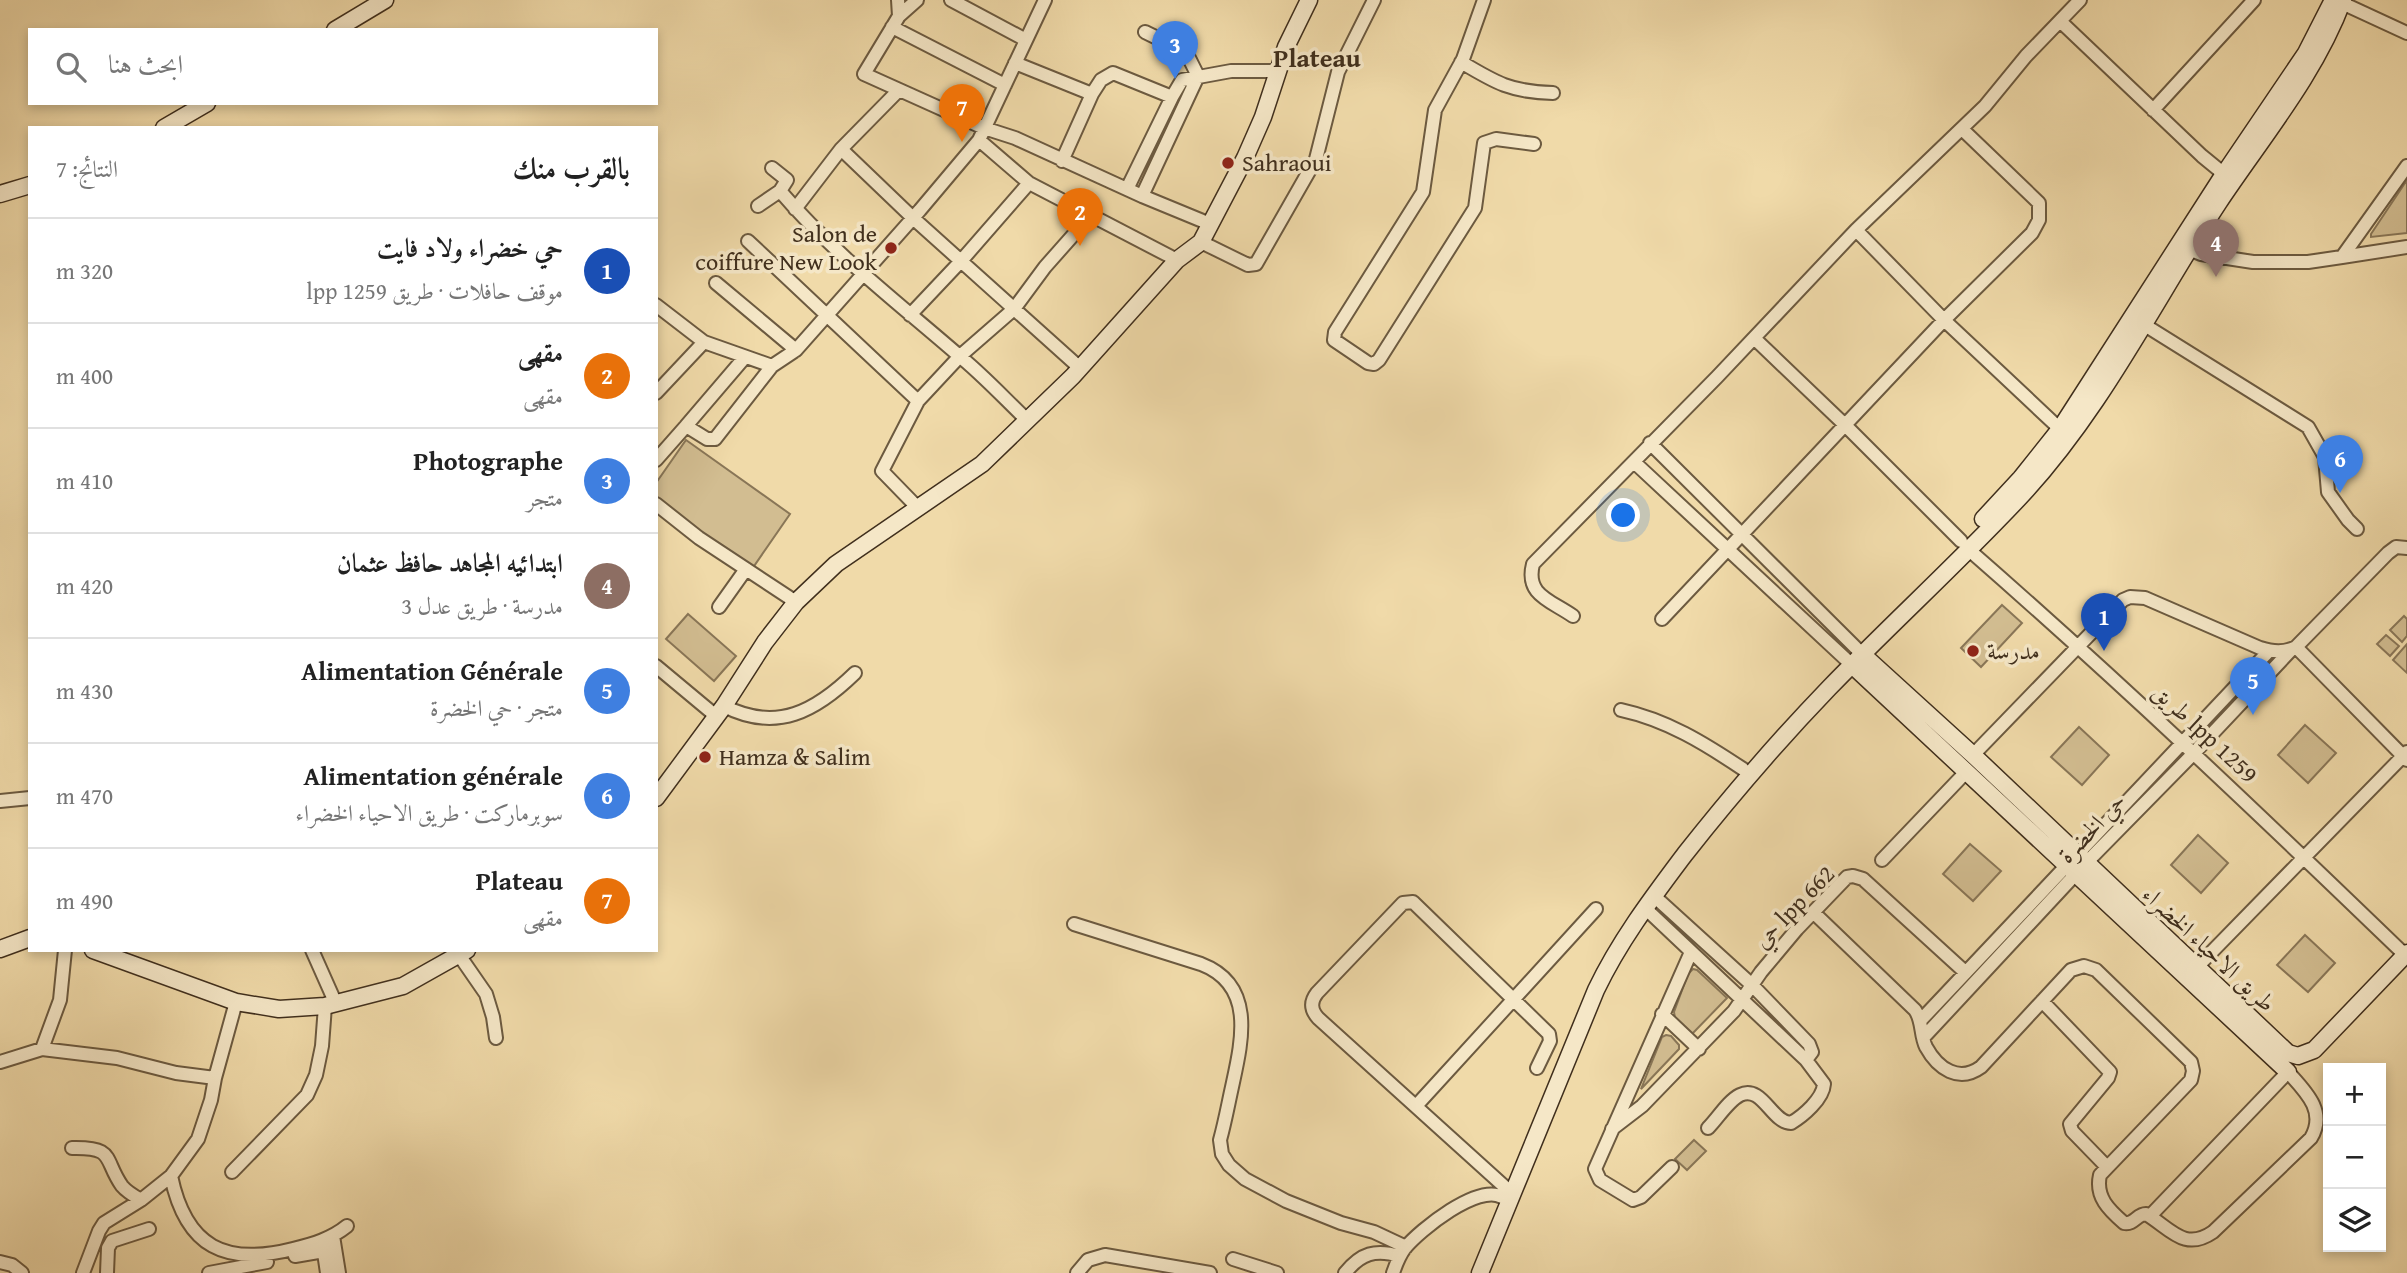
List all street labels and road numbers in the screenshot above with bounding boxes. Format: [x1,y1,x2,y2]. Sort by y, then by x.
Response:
street label: طريق lpp 1259 [2146,677,2264,789]
street label: حي الخضرة [2049,784,2136,872]
street label: حي lpp 662 [1745,857,1844,958]
street label: طريق الاحياء الخضراء [2135,877,2284,1020]

